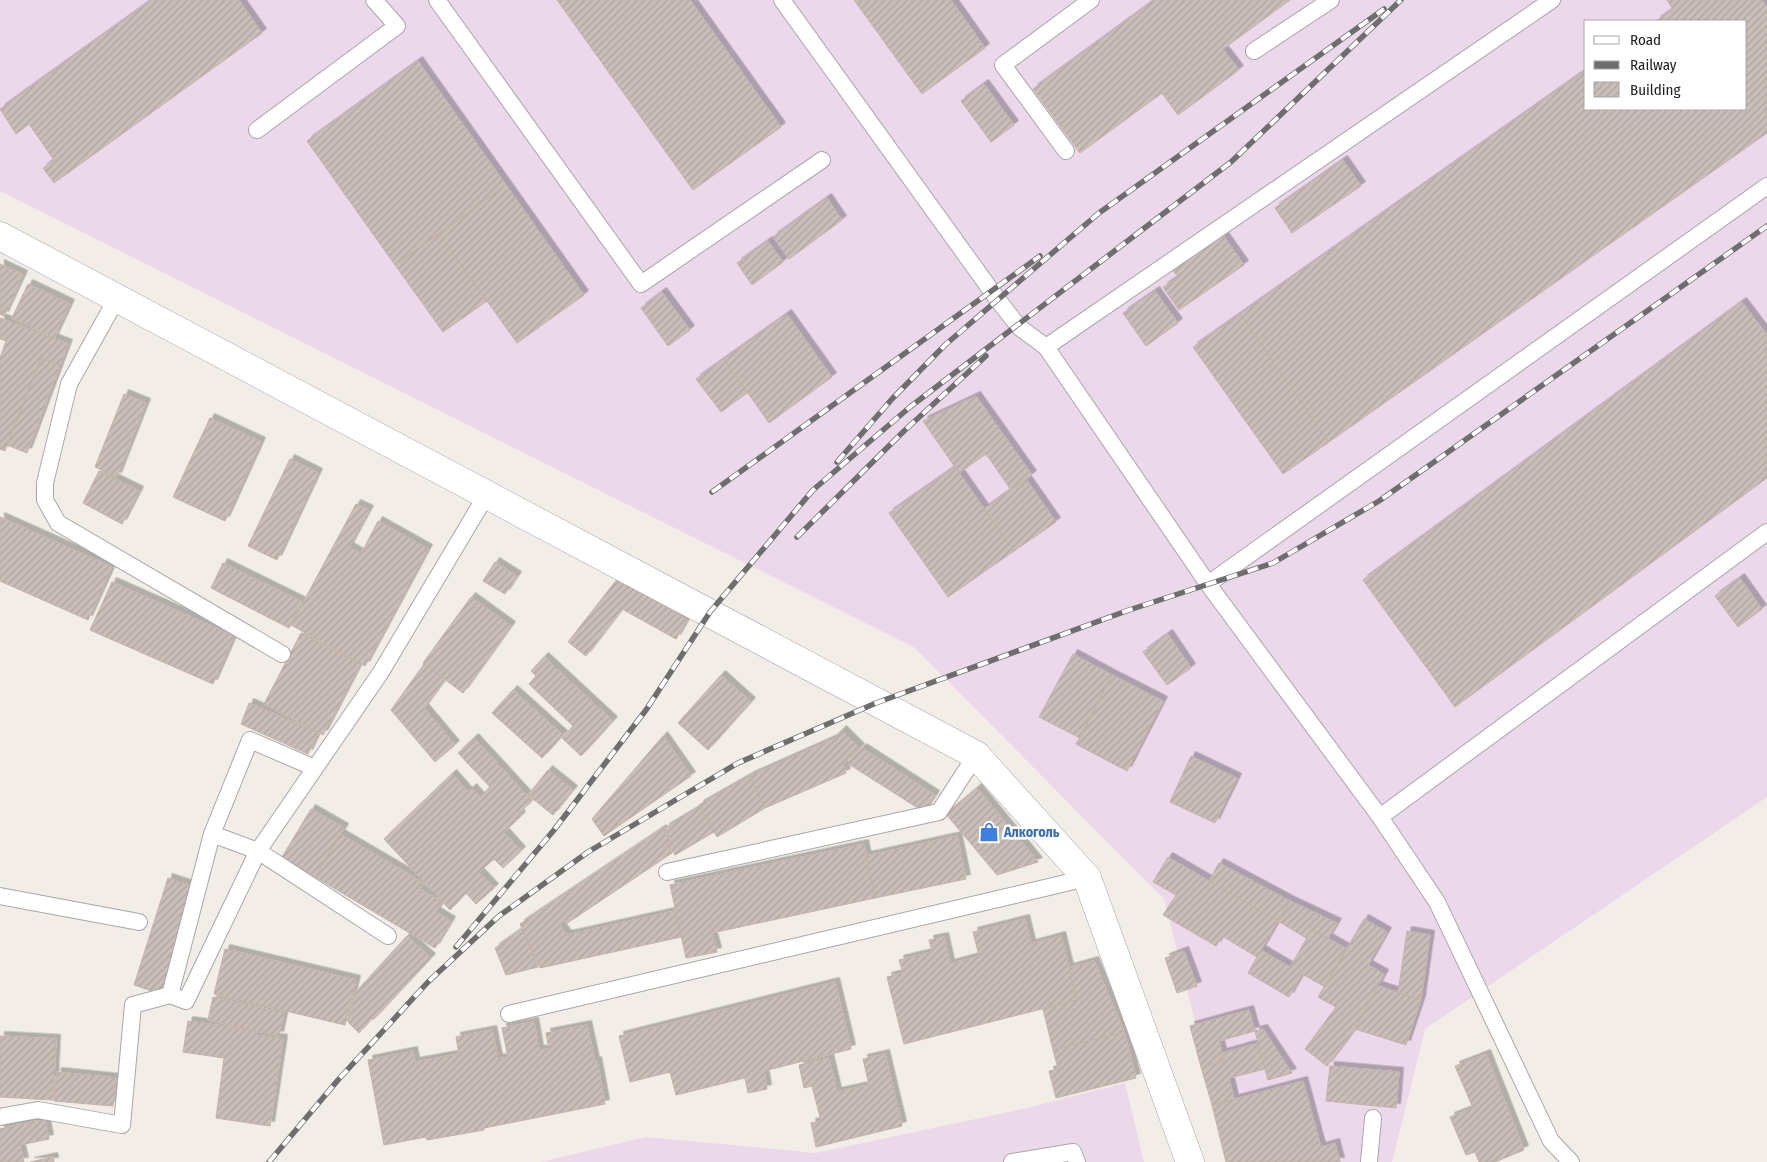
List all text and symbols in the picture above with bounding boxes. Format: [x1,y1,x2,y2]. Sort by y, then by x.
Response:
legend [1584,20,1747,110]
text: Road [1630,31,1661,49]
text: Railway [1630,56,1677,74]
text: Building [1630,81,1681,99]
shop icon: Алкоголь [978,821,1000,843]
place label: Алкоголь [1003,824,1060,841]

